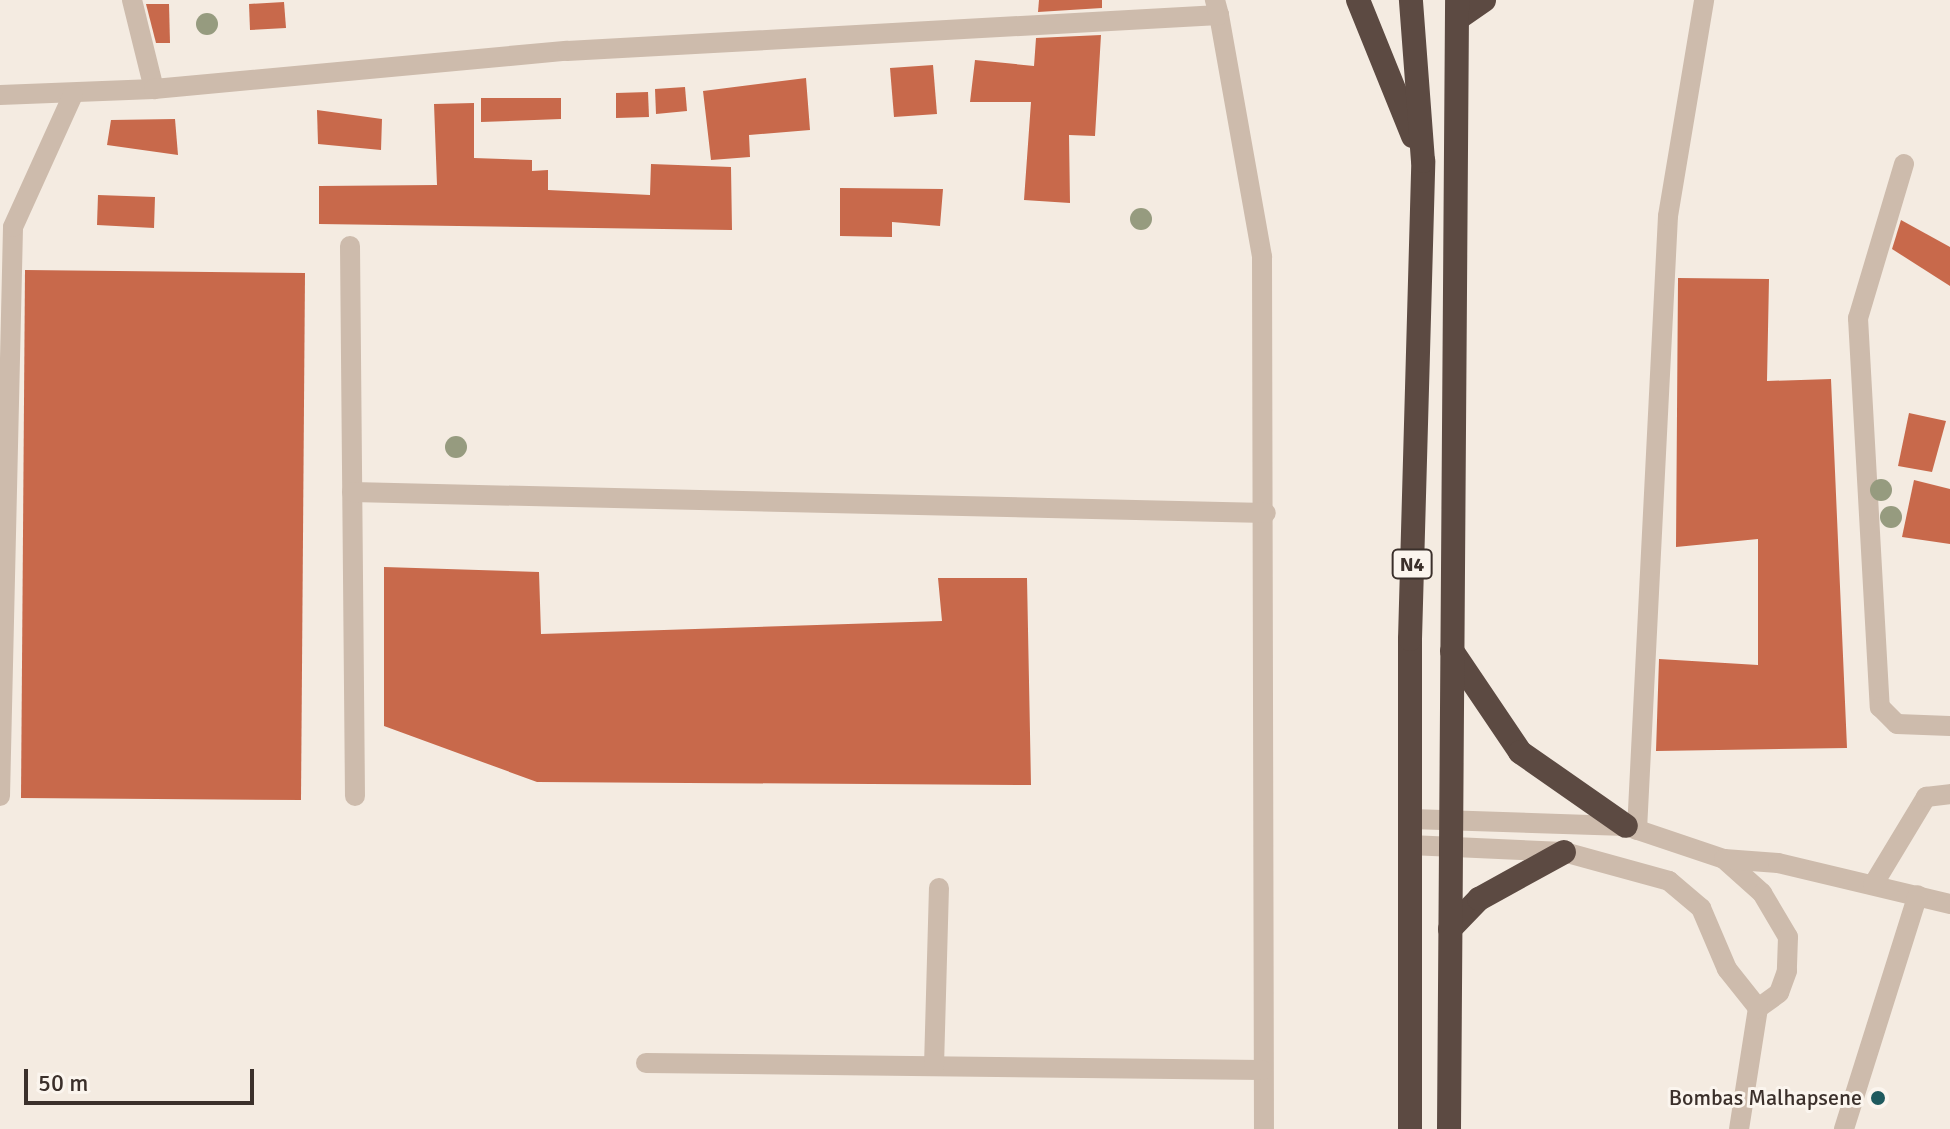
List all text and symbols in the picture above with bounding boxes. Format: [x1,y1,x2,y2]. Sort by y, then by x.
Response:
road number: N4 [1390,548,1434,580]
scale bar [28,1053,258,1103]
text: 50 m [38,1068,88,1098]
place label: Bombas Malhapsene [1669,1085,1862,1111]
marker: Bombas Malhapsene [1869,1089,1887,1107]

